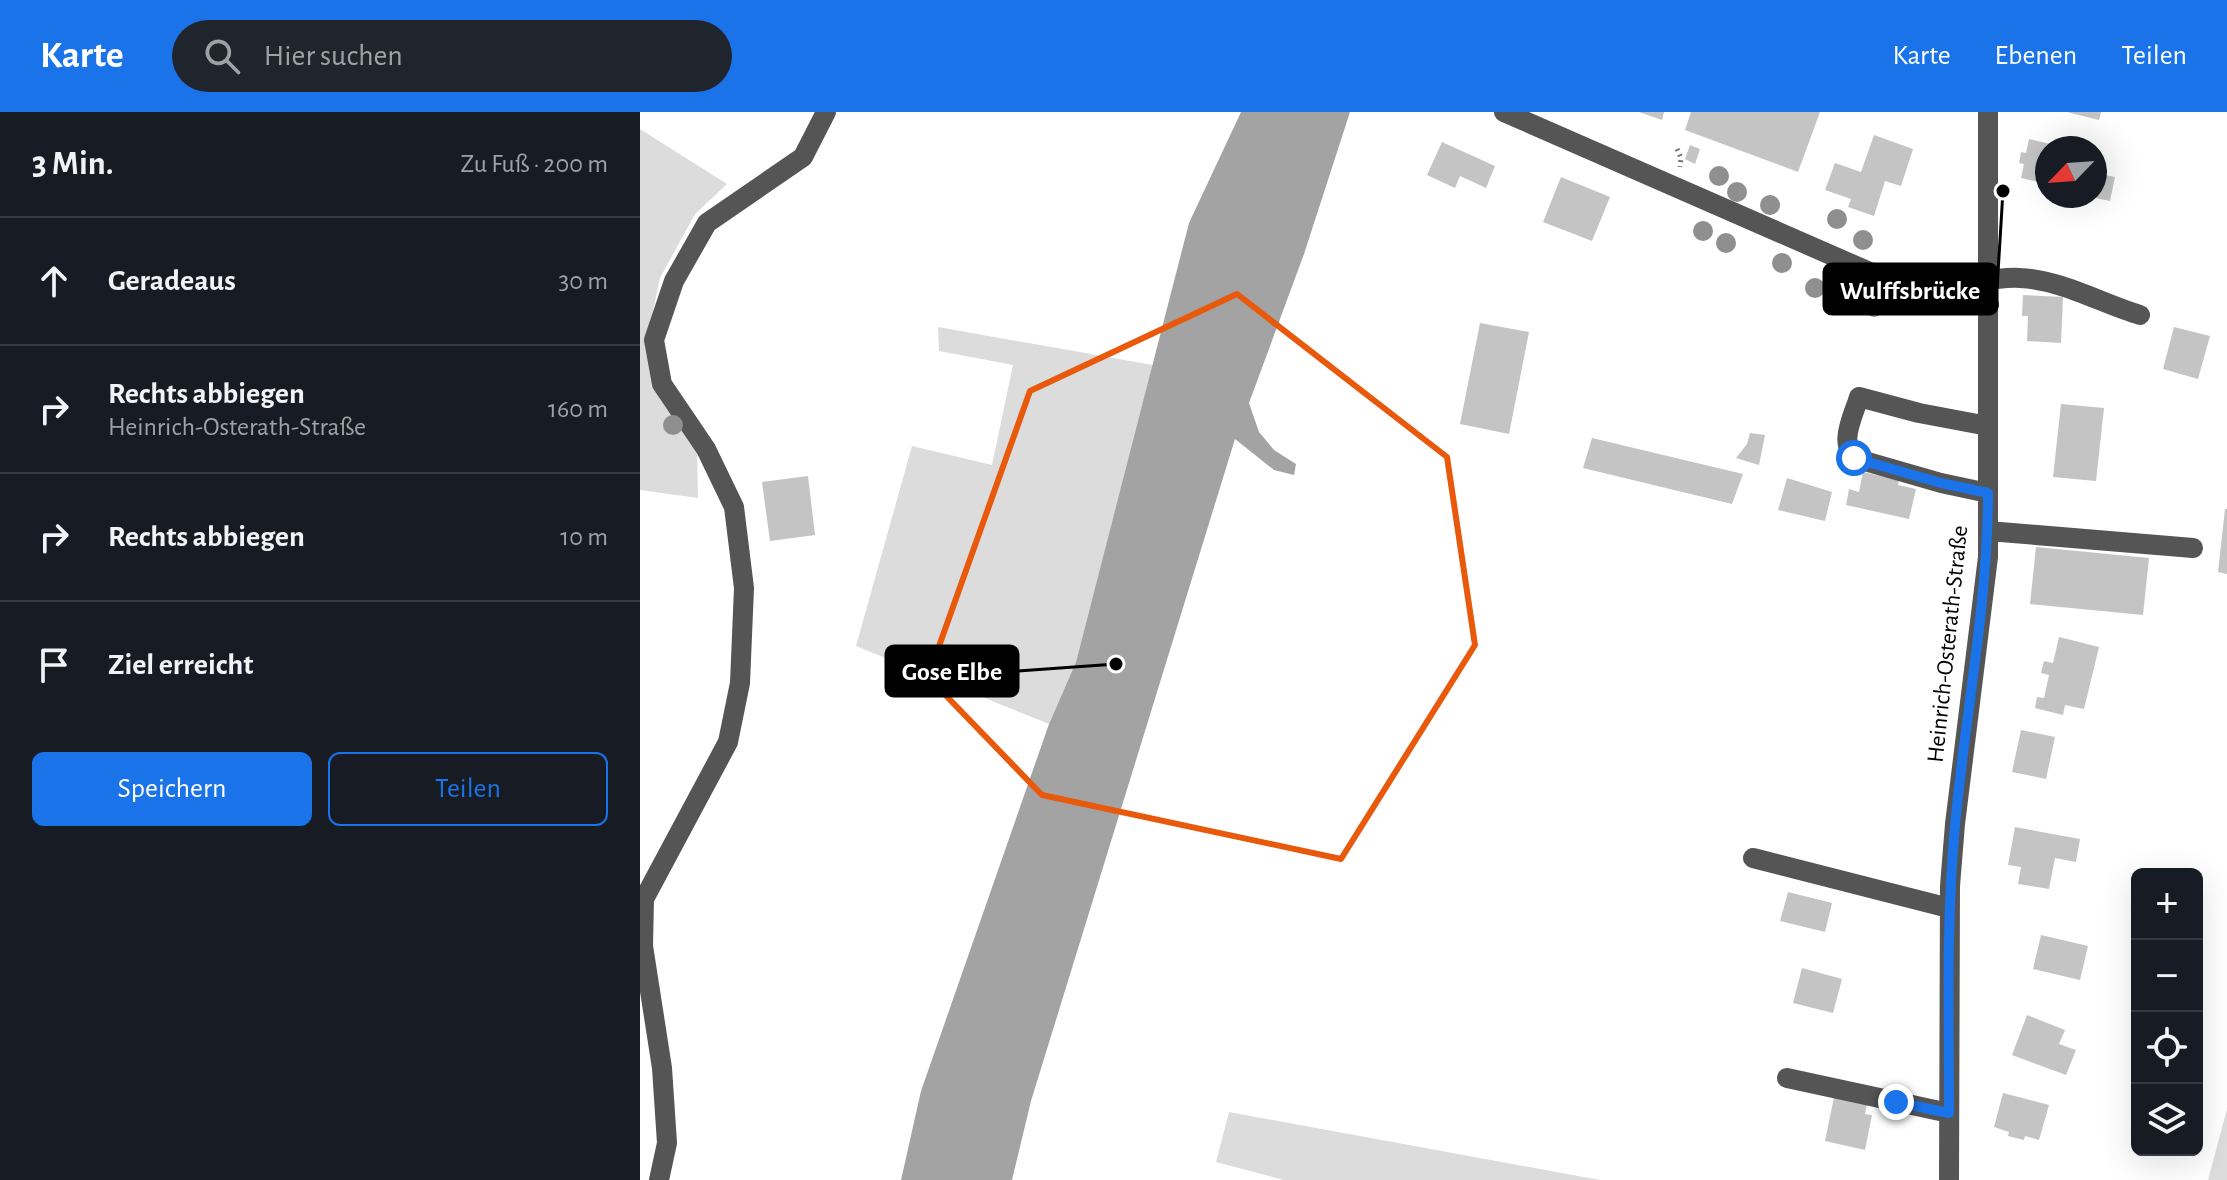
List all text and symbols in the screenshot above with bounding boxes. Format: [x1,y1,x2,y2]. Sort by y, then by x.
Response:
search box [172,20,732,92]
icon: search [200,34,244,78]
text: Karte [40,37,124,75]
text: Hier suchen [264,41,403,71]
text: Karte [1892,42,1951,70]
text: Ebenen [1995,42,2077,70]
text: Teilen [2121,42,2187,70]
north arrow [2035,136,2107,208]
text: 3 Min. [32,147,114,181]
text: Zu Fuß · 200 m [461,151,608,177]
icon: ahead [32,259,76,303]
callout: Wulffsbrücke [1824,264,1997,314]
text: Geradeaus [108,266,236,296]
text: 30 m [558,268,608,294]
text: Wulffsbrücke [1840,278,1980,304]
text: Rechts abbiegen [108,379,305,409]
icon: right [32,387,76,431]
text: 160 m [548,396,608,422]
text: Heinrich-Osterath-Straße [108,414,366,440]
route start [1836,440,1872,476]
icon: right [32,515,76,559]
text: Rechts abbiegen [108,522,305,552]
text: 10 m [560,524,608,550]
street label: Heinrich-Osterath-Straße [1924,524,1972,764]
icon: arrive [32,643,76,687]
callout: Gose Elbe [886,646,1018,696]
text: Ziel erreicht [108,650,253,680]
text: Gose Elbe [902,659,1002,685]
button: Speichern [32,752,312,826]
button: Teilen [328,752,608,826]
map controls [2131,868,2203,1156]
button: + [2131,868,2203,940]
button: − [2131,940,2203,1012]
button: locate [2131,1012,2203,1084]
route end [1878,1084,1914,1120]
button: layers [2131,1084,2203,1156]

